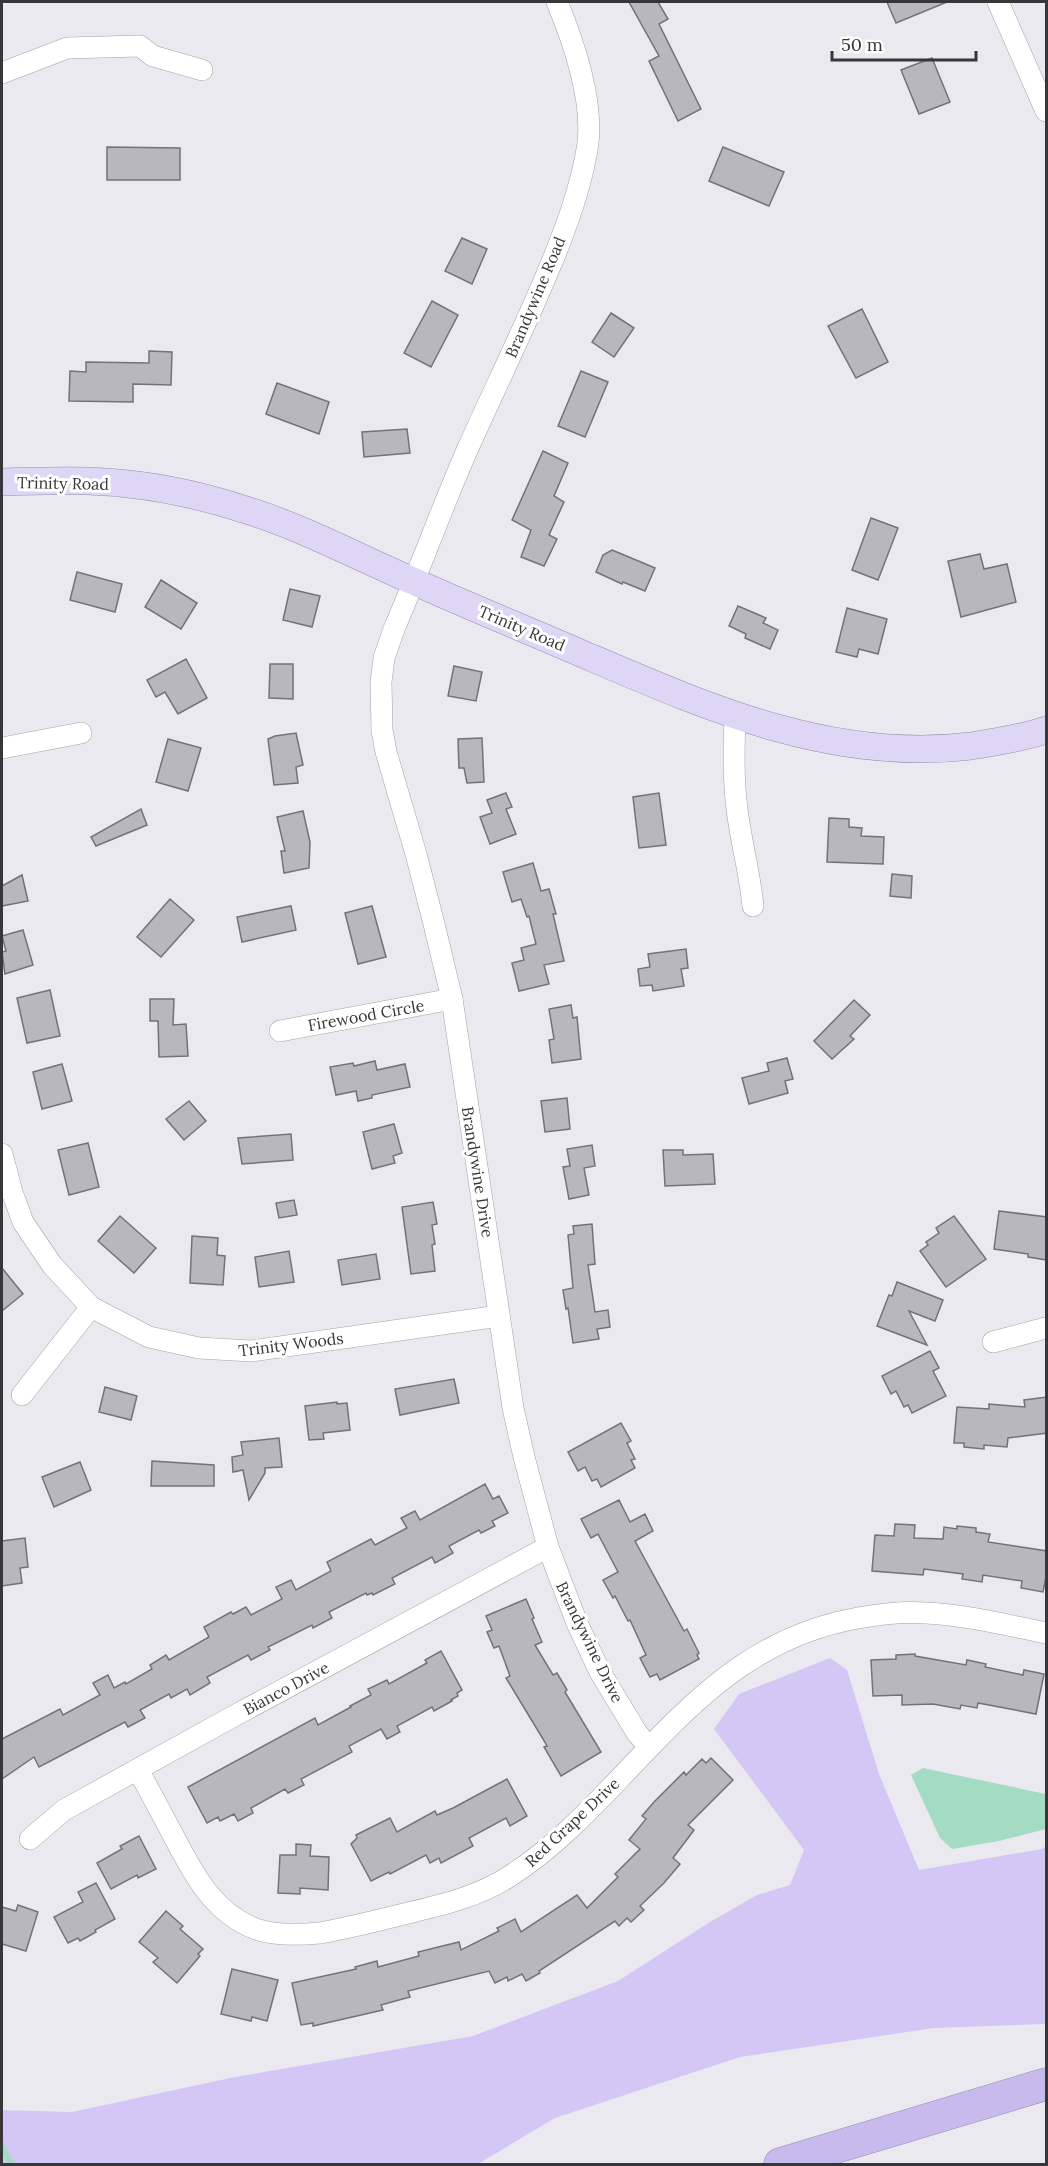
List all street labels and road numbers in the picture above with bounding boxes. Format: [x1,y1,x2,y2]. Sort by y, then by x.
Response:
street label: Brandywine Road [500,233,570,361]
street label: Trinity Road [17,472,110,494]
street label: Trinity Road [476,601,569,655]
street label: Firewood Circle [306,995,426,1035]
street label: Brandywine Drive [458,1105,498,1239]
street label: Trinity Woods [237,1328,345,1360]
street label: Brandywine Drive [552,1578,628,1706]
street label: Bianco Drive [240,1657,333,1719]
street label: Red Grape Drive [521,1773,624,1871]

